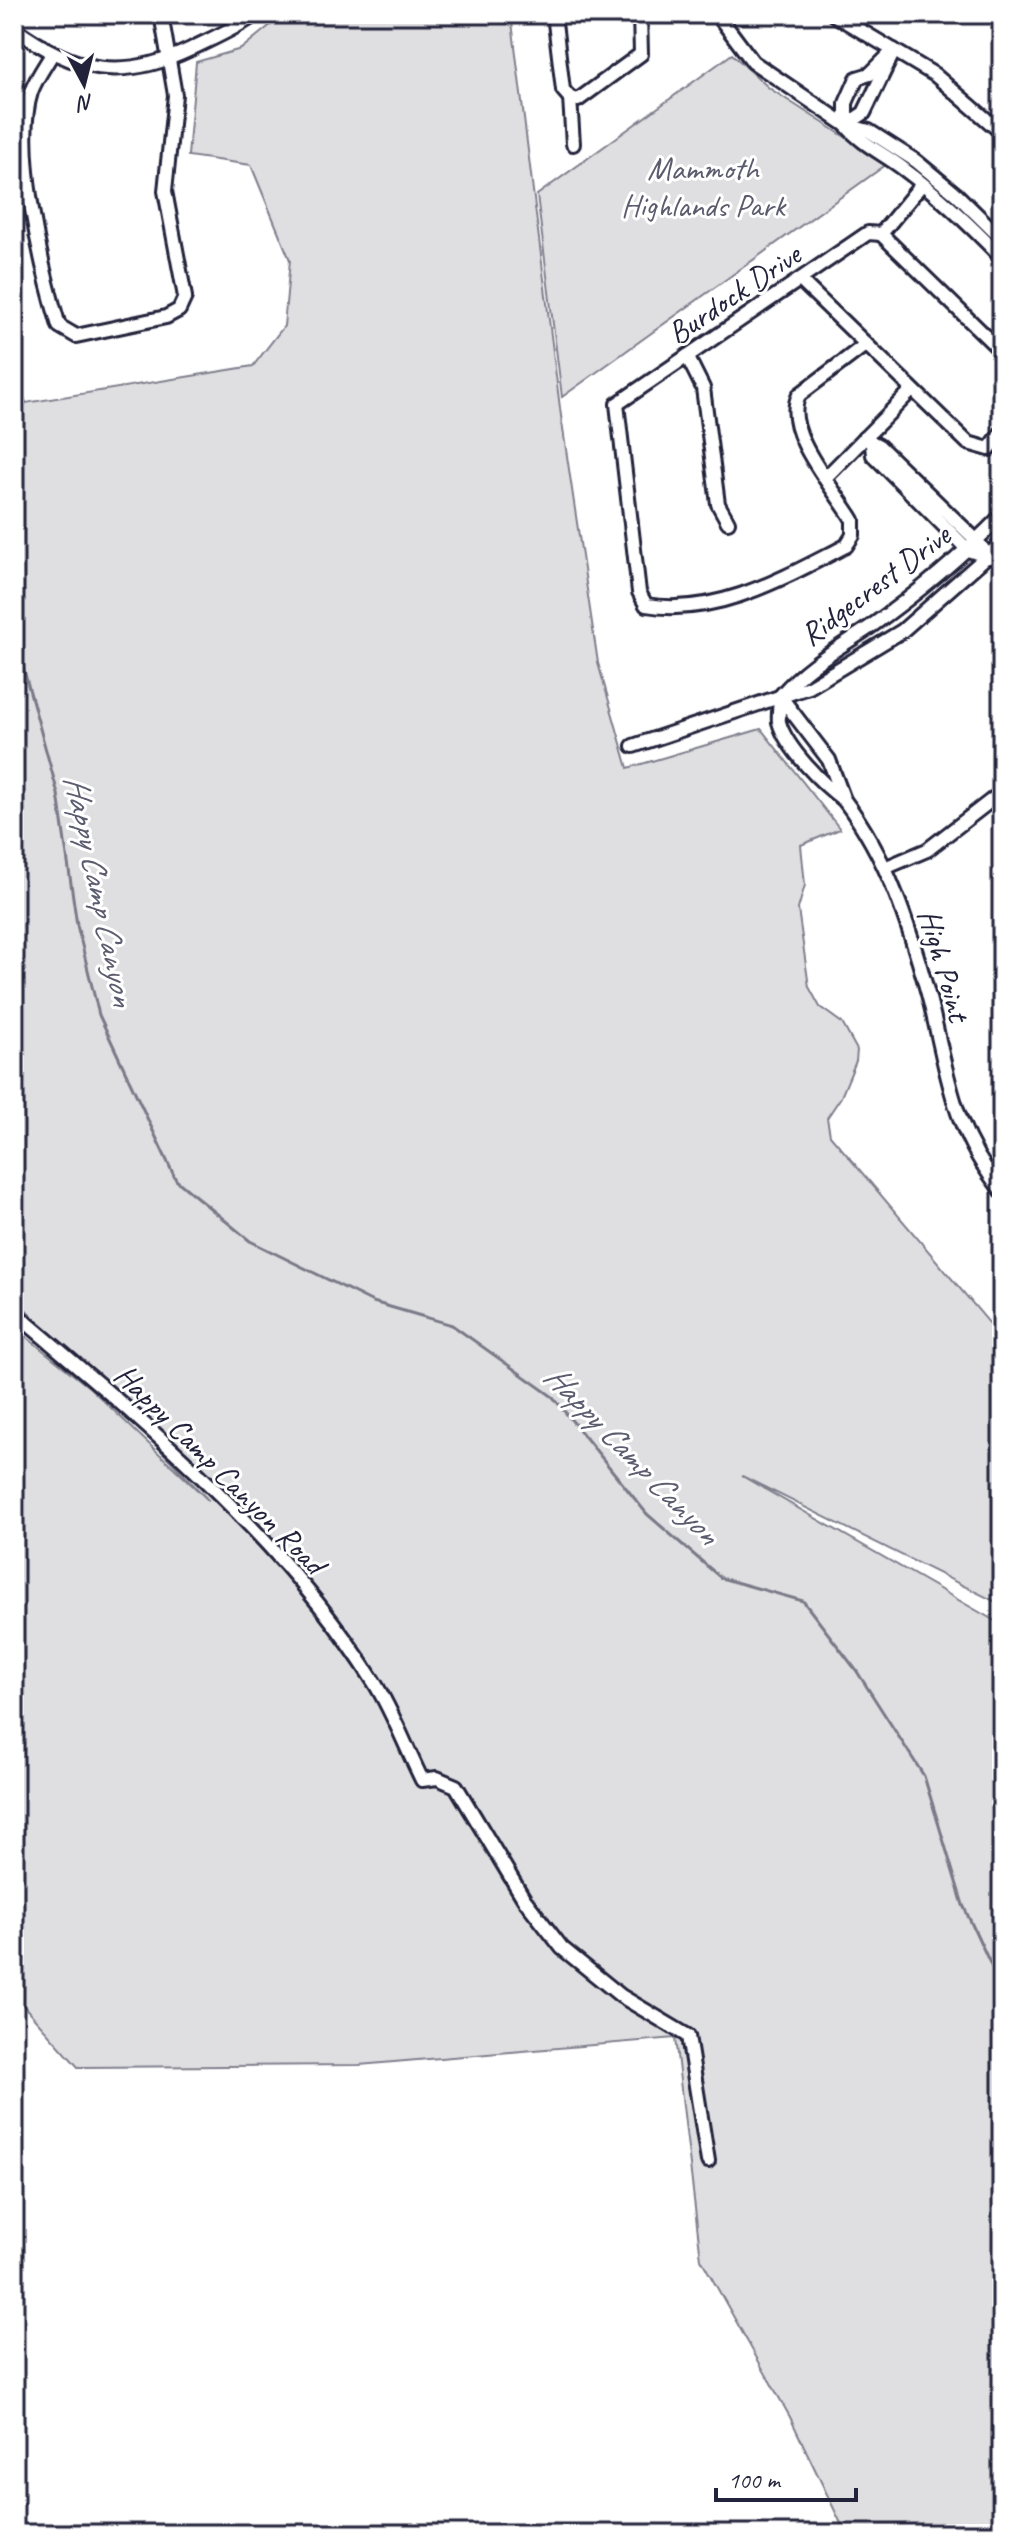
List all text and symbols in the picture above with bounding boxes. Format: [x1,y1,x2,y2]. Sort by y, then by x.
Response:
north arrow [44,44,124,124]
text: N [74,88,95,118]
park label: Mammoth Highlands Park [621,148,787,226]
street label: Burdock Drive [659,233,811,354]
street label: Ridgecrest Drive [792,513,961,655]
water label: Happy Camp Canyon [55,771,146,1012]
street label: High Point [908,904,980,1029]
street label: Happy Camp Canyon Road [106,1355,337,1586]
water label: Happy Camp Canyon [535,1355,731,1555]
scale bar [716,2452,856,2502]
text: 100 m [728,2465,782,2495]

